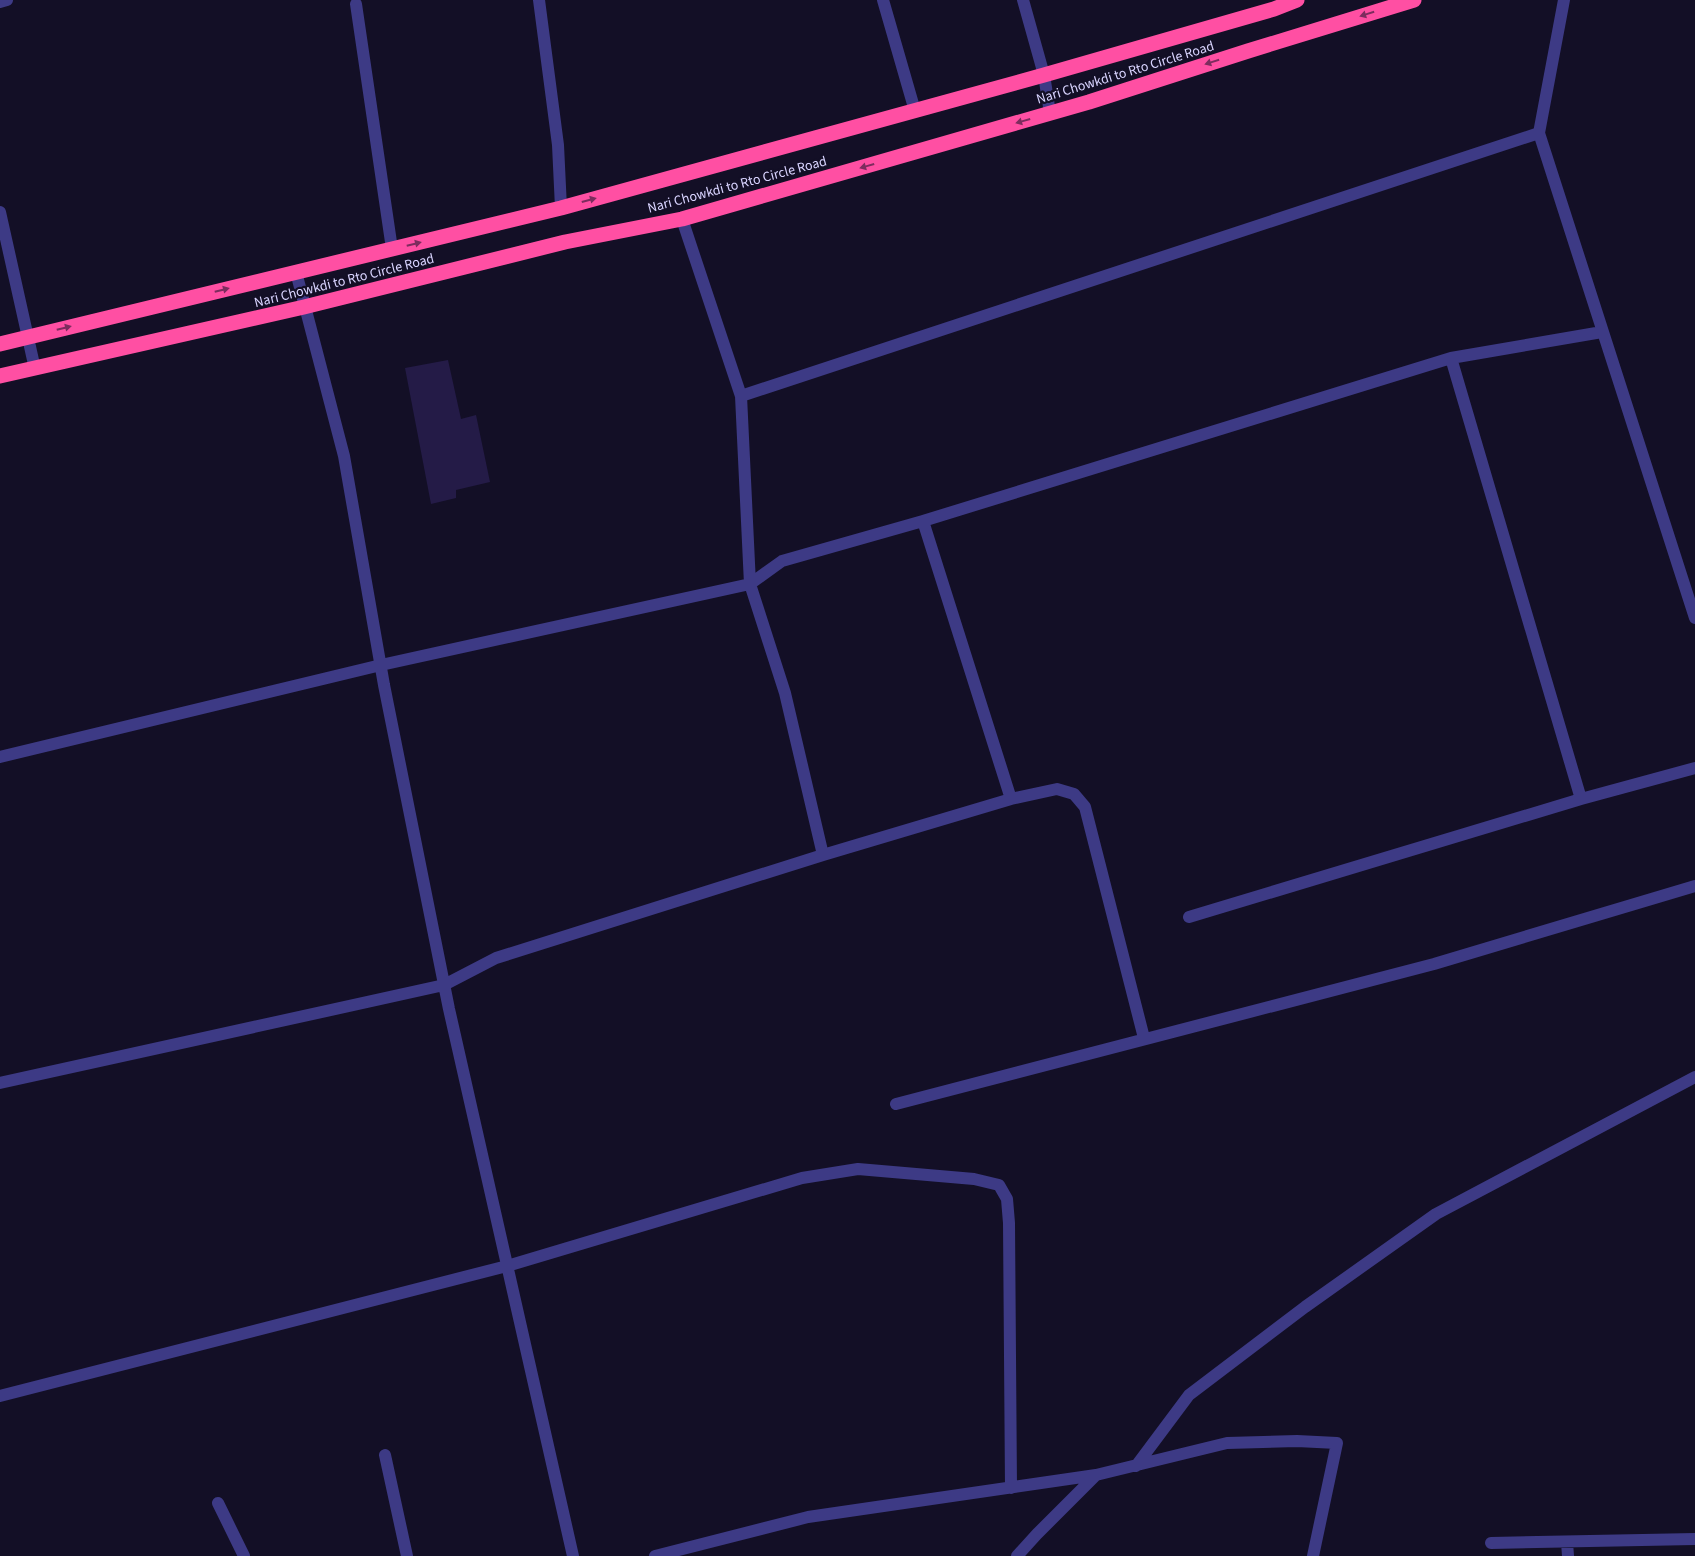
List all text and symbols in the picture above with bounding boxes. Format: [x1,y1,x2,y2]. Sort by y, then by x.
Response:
one-way arrow [1359,11,1374,19]
street label: Nari Chowkdi to Rto Circle Road [1034,36,1217,110]
one-way arrow [1204,59,1219,67]
one-way arrow [1016,117,1031,125]
street label: Nari Chowkdi to Rto Circle Road [645,151,829,219]
one-way arrow [859,162,874,170]
one-way arrow [581,196,597,204]
one-way arrow [407,240,422,248]
street label: Nari Chowkdi to Rto Circle Road [252,249,436,313]
one-way arrow [215,286,230,294]
one-way arrow [57,324,72,332]

